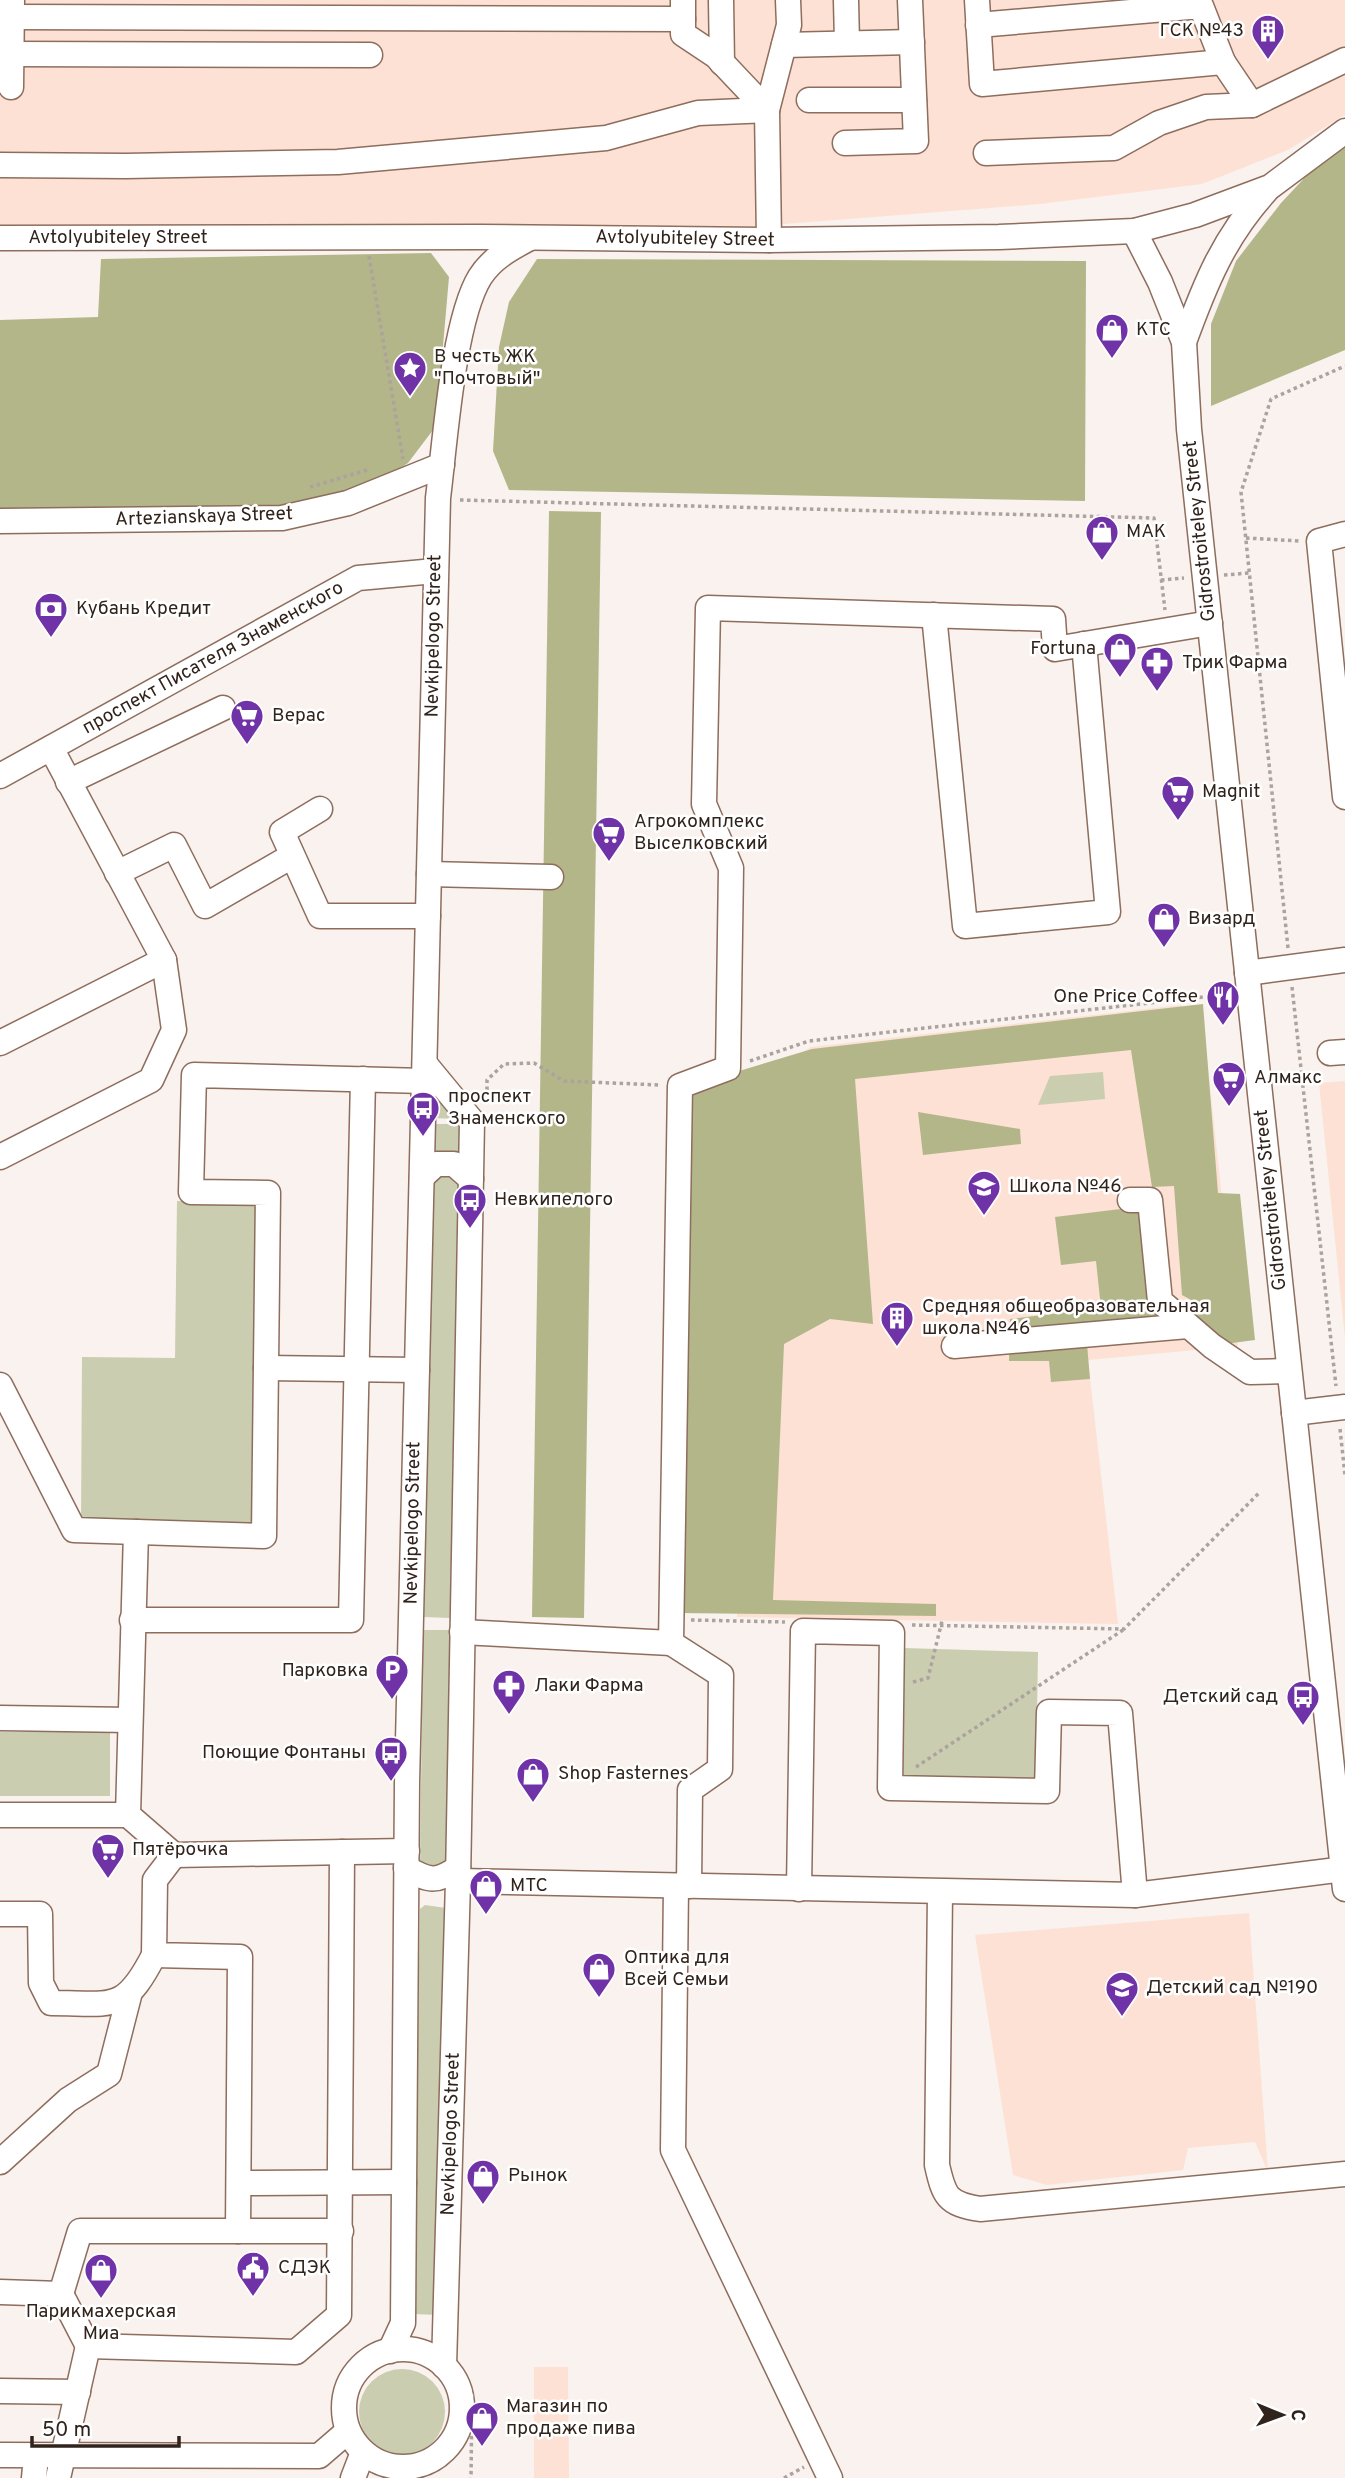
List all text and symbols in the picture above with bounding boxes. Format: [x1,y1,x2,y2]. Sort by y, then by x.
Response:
building icon: ГСК №43 [1249,12,1287,61]
place label: ГСК №43 [1160,19,1244,43]
street label: Avtolyubiteley Street [595,225,775,253]
street label: Avtolyubiteley Street [28,226,208,250]
shop icon: КТС [1093,311,1131,360]
place label: КТС [1136,318,1171,342]
place label: В честь ЖК "Почтовый" [434,345,540,391]
place icon: В честь ЖК "Почтовый" [391,349,429,398]
street label: Gidrostroiteley Street [1179,439,1221,623]
street label: Artezianskaya Street [115,502,293,532]
shop icon: МАК [1083,513,1121,562]
place label: МАК [1126,520,1166,544]
street label: Nevkipelogo Street [421,554,447,718]
street label: проспект Писателя Знаменского [78,576,348,740]
bank icon: Кубань Кредит [32,590,70,639]
place label: Кубань Кредит [76,597,211,621]
shop icon: Fortuna [1101,630,1139,679]
place label: Fortuna [1030,637,1096,661]
pharmacy icon: Трик Фарма [1138,644,1176,693]
place label: Трик Фарма [1182,651,1288,675]
supermarket icon: Верас [228,697,266,746]
place label: Верас [272,704,325,728]
supermarket icon: Magnit [1159,773,1197,822]
place label: Magnit [1202,780,1261,804]
place label: Агрокомплекс Выселковский [634,810,768,856]
supermarket icon: Агрокомплекс Выселковский [590,814,628,863]
shop icon: Визард [1145,900,1183,949]
place label: Визард [1188,907,1255,931]
restaurant icon: One Price Coffee [1204,978,1242,1027]
place label: One Price Coffee [1053,985,1198,1009]
supermarket icon: Алмакс [1210,1059,1248,1108]
place label: Алмакс [1254,1066,1322,1090]
place label: проспект Знаменского [448,1085,566,1131]
bus stop icon: проспект Знаменского [404,1089,442,1138]
street label: Gidrostroiteley Street [1250,1108,1292,1292]
school or university icon: Школа №46 [965,1168,1003,1217]
place label: Школа №46 [1009,1175,1122,1199]
bus stop icon: Невкипелого [451,1181,489,1230]
place label: Невкипелого [494,1188,613,1212]
place label: Средняя общеобразовательная школа №46 [922,1295,1210,1341]
building icon: Средняя общеобразовательная школа №46 [878,1299,916,1348]
street label: Nevkipelogo Street [400,1441,426,1605]
parking icon: Парковка [373,1652,411,1701]
place label: Парковка [282,1659,368,1683]
pharmacy icon: Лаки Фарма [490,1667,528,1716]
place label: Лаки Фарма [534,1674,644,1698]
bus stop icon: Детский сад [1284,1678,1322,1727]
place label: Детский сад [1163,1685,1278,1709]
bus stop icon: Поющие Фонтаны [372,1734,410,1783]
place label: Поющие Фонтаны [202,1741,366,1765]
shop icon: Shop Fasternes [514,1755,552,1804]
place label: Shop Fasternes [558,1762,689,1786]
supermarket icon: Пятёрочка [89,1831,127,1880]
place label: Пятёрочка [132,1838,228,1862]
shop icon: МТС [467,1867,505,1916]
place label: МТС [510,1874,548,1898]
place label: Оптика для Всей Семьи [624,1946,730,1992]
shop icon: Оптика для Всей Семьи [580,1950,618,1999]
school or university icon: Детский сад №190 [1103,1969,1141,2018]
place label: Детский сад №190 [1146,1976,1318,2000]
street label: Nevkipelogo Street [436,2052,466,2216]
shop icon: Рынок [464,2157,502,2206]
place label: Рынок [508,2164,568,2188]
public building icon: СДЭК [234,2249,272,2298]
shop icon: Парикмахерская Миа [82,2251,120,2300]
place label: СДЭК [278,2256,331,2280]
place label: Парикмахерская Миа [26,2300,176,2346]
north arrow [1247,2380,1317,2450]
place label: Магазин по продаже пива [506,2395,635,2441]
shop icon: Магазин по продаже пива [463,2399,501,2448]
scale bar [32,2404,178,2448]
text: С [1285,2409,1309,2422]
text: 50 m [42,2417,91,2444]

